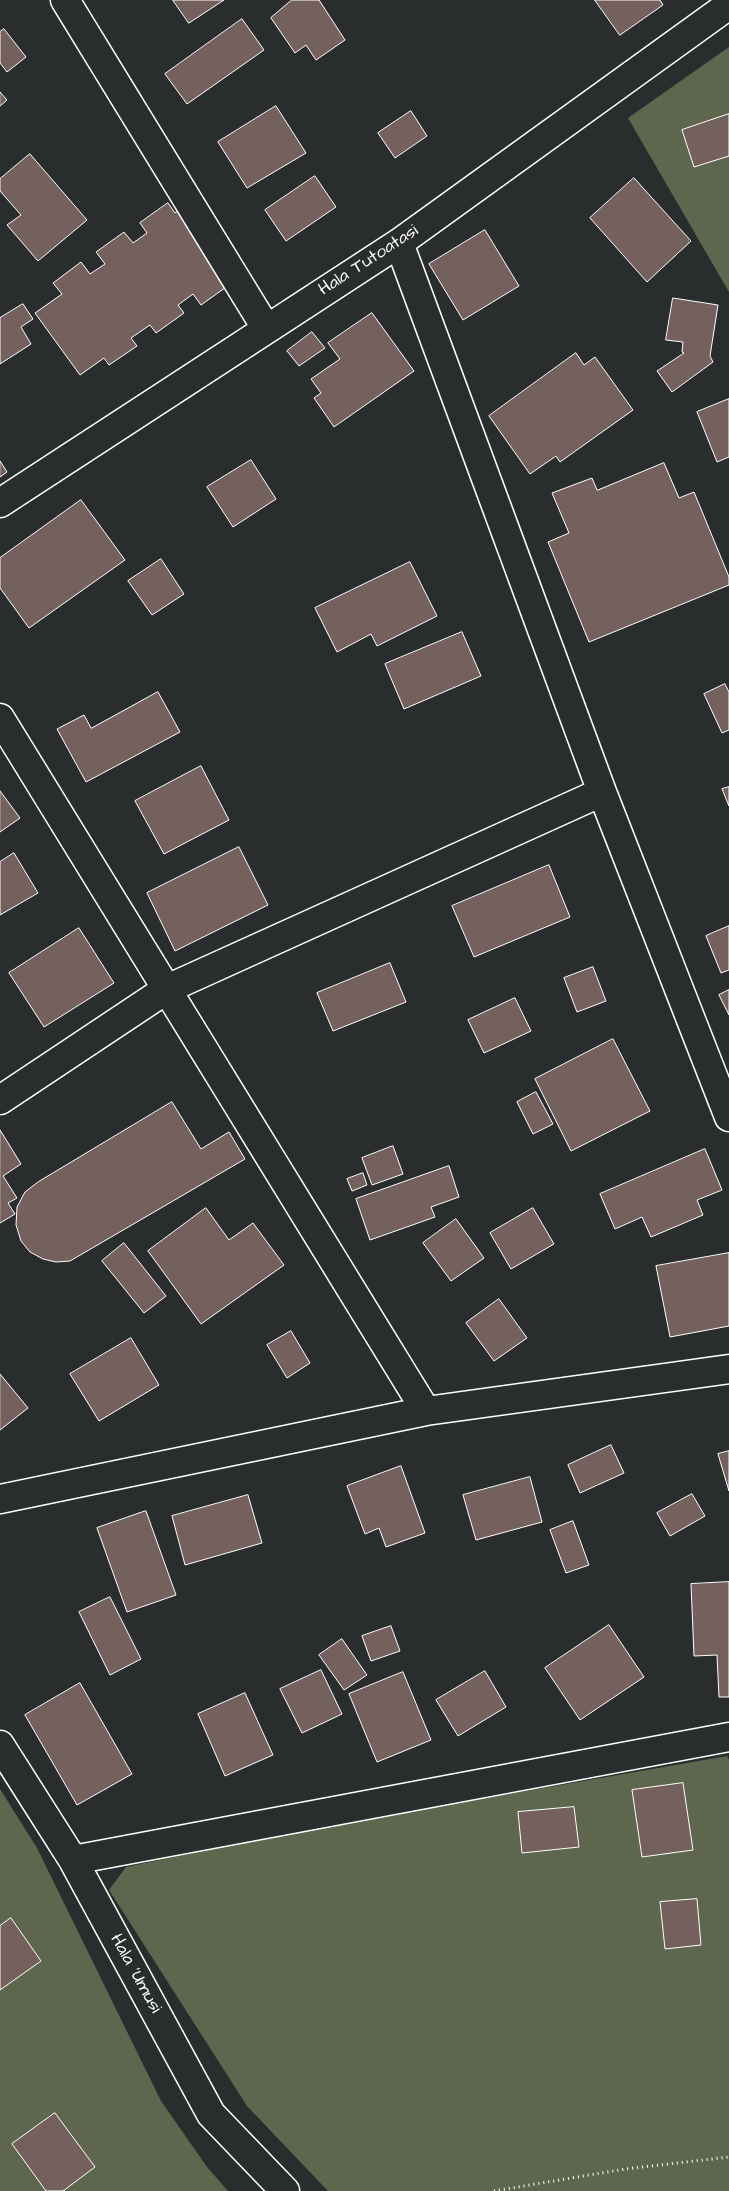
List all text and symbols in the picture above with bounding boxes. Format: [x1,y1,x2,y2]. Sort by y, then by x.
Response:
street label: Hala Tutoatasi [315,221,423,301]
street label: Hala 'Umusi [104,1931,166,2017]

